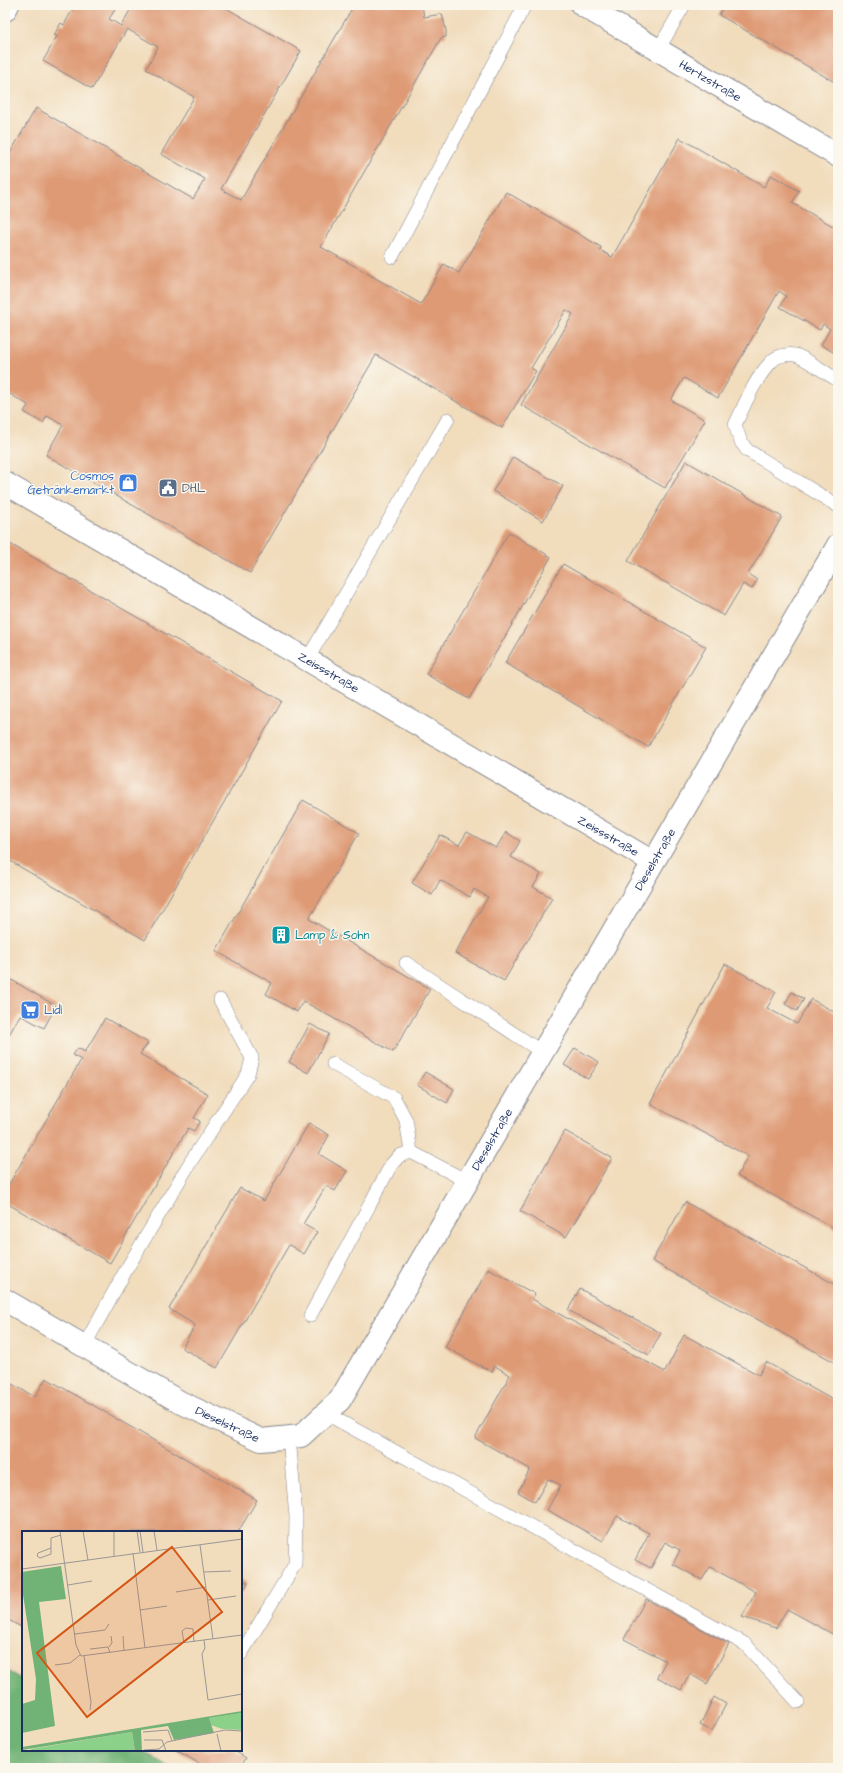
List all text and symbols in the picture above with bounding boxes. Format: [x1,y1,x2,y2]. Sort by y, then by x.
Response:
street label: Hertzstraße [676,56,745,106]
place label: Cosmos Getränkemarkt [27,468,114,499]
shop icon: Cosmos Getränkemarkt [117,472,139,494]
public building icon: DHL [157,477,179,499]
place label: DHL [182,480,206,497]
street label: Zeissstraße [295,648,363,698]
street label: Zeissstraße [574,812,642,861]
street label: Dieselstraße [631,825,680,894]
building icon: Lamp & Sohn [270,924,292,946]
place label: Lamp & Sohn [295,927,369,944]
supermarket icon: Lidl [19,999,41,1021]
place label: Lidl [44,1002,62,1019]
street label: Dieselstraße [468,1105,517,1174]
street label: Dieselstraße [192,1402,263,1447]
inset map [22,1531,242,1751]

